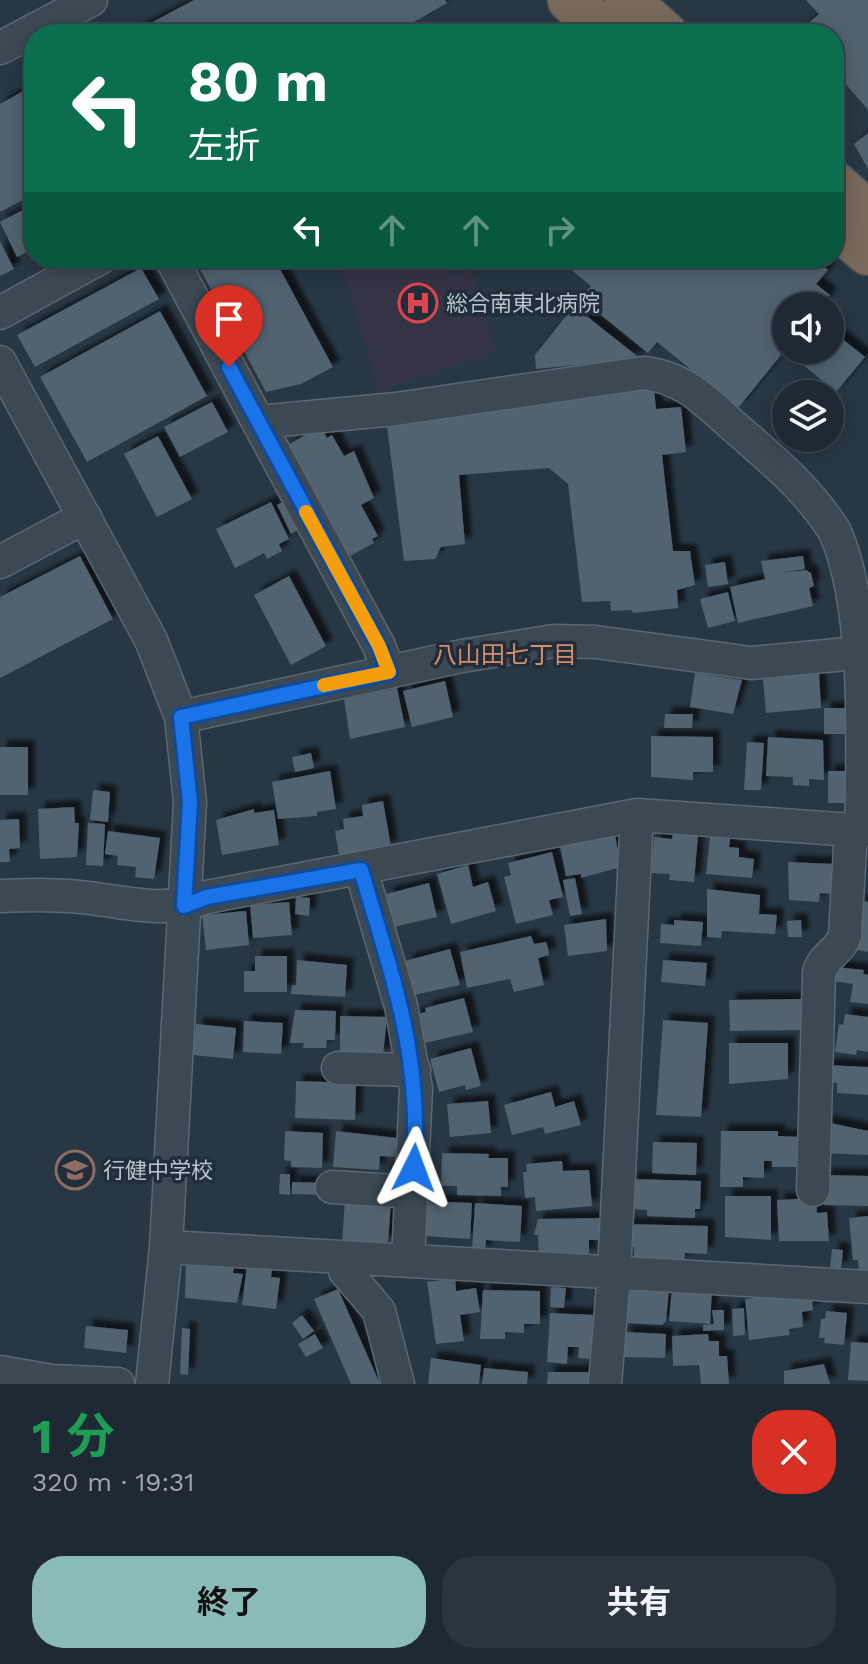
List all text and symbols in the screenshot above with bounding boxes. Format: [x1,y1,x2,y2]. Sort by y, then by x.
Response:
text: 80 m [188,49,328,115]
icon: left [56,56,160,160]
text: 左折 [188,125,260,167]
icon: left [286,208,330,252]
icon: ahead [370,208,414,252]
icon: ahead [454,208,498,252]
icon: right [538,208,582,252]
hospital icon: 総合南東北病院 [397,282,439,324]
pin [195,285,263,367]
place label: 総合南東北病院 [446,291,600,316]
map controls [772,292,844,452]
button: sound [772,292,844,364]
icon: arrive [207,297,251,341]
button: layers [772,380,844,452]
district label: 八山田七丁目 [433,641,577,669]
position arrow [372,1126,456,1210]
school or university icon: 行健中学校 [54,1149,96,1191]
place label: 行健中学校 [103,1158,213,1183]
text: 1 分 [32,1408,114,1465]
button: close [752,1410,836,1494]
text: 320 m · 19:31 [32,1467,194,1497]
button: 終了 [32,1556,426,1648]
button: 共有 [442,1556,836,1648]

